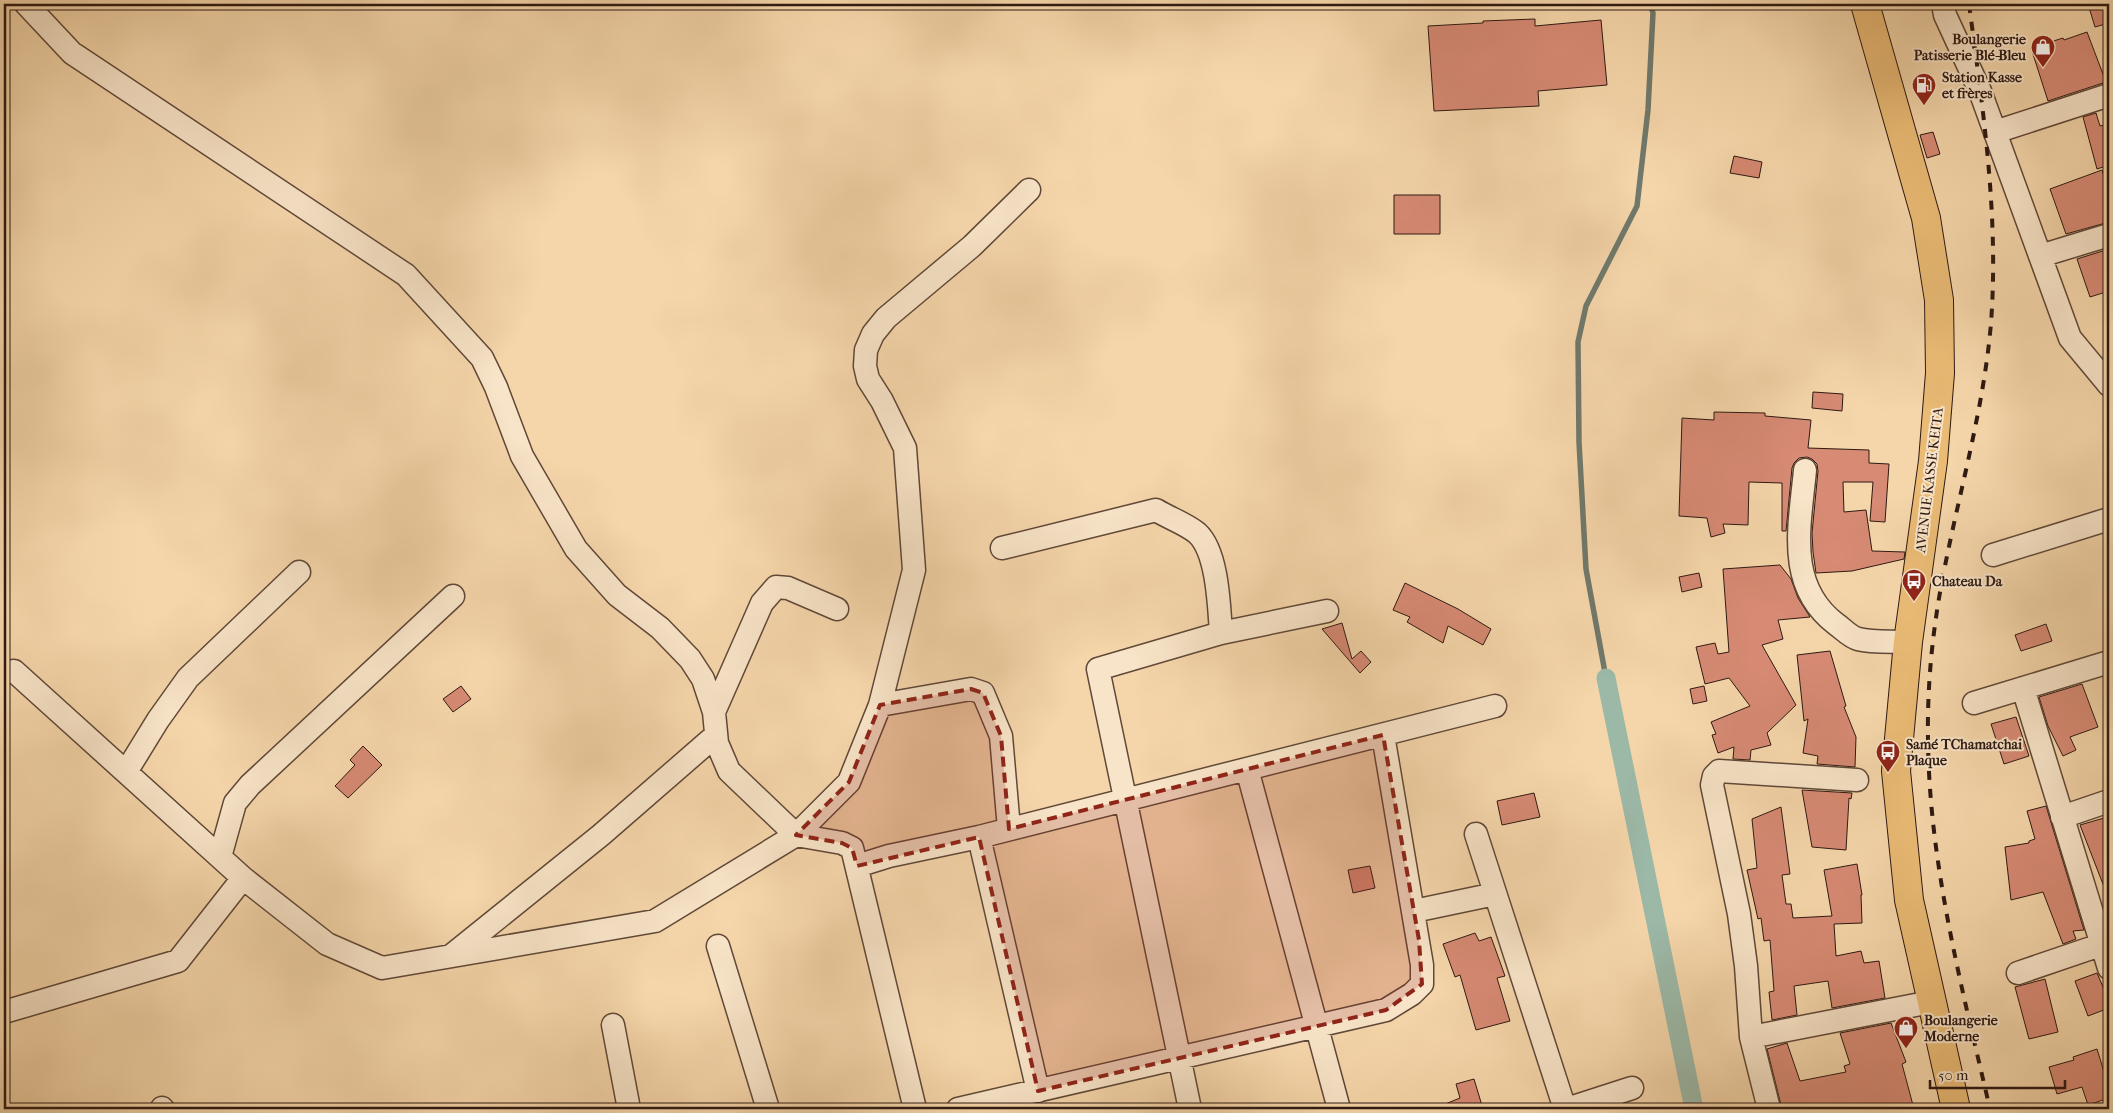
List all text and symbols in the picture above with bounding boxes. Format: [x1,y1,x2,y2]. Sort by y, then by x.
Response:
place label: Boulangerie Patisserie Blé-Bleu [1914,31,2026,64]
shop icon: Boulangerie Patisserie Blé-Bleu [2030,34,2056,68]
place label: Station Kasse et frères [1942,69,2022,102]
fuel station icon: Station Kasse et frères [1911,72,1937,106]
street label: AVENUE KASSE KEITA [1912,405,1947,555]
bus stop icon: Chateau Da [1901,568,1927,602]
place label: Chateau Da [1932,573,2003,590]
place label: Samé TChamatchai Plaque [1906,736,2023,769]
bus stop icon: Samé TChamatchai Plaque [1875,739,1901,773]
place label: Boulangerie Moderne [1923,1012,1998,1045]
shop icon: Boulangerie Moderne [1893,1015,1919,1049]
scale bar [1930,1058,2066,1090]
text: 50 m [1938,1066,1969,1084]

